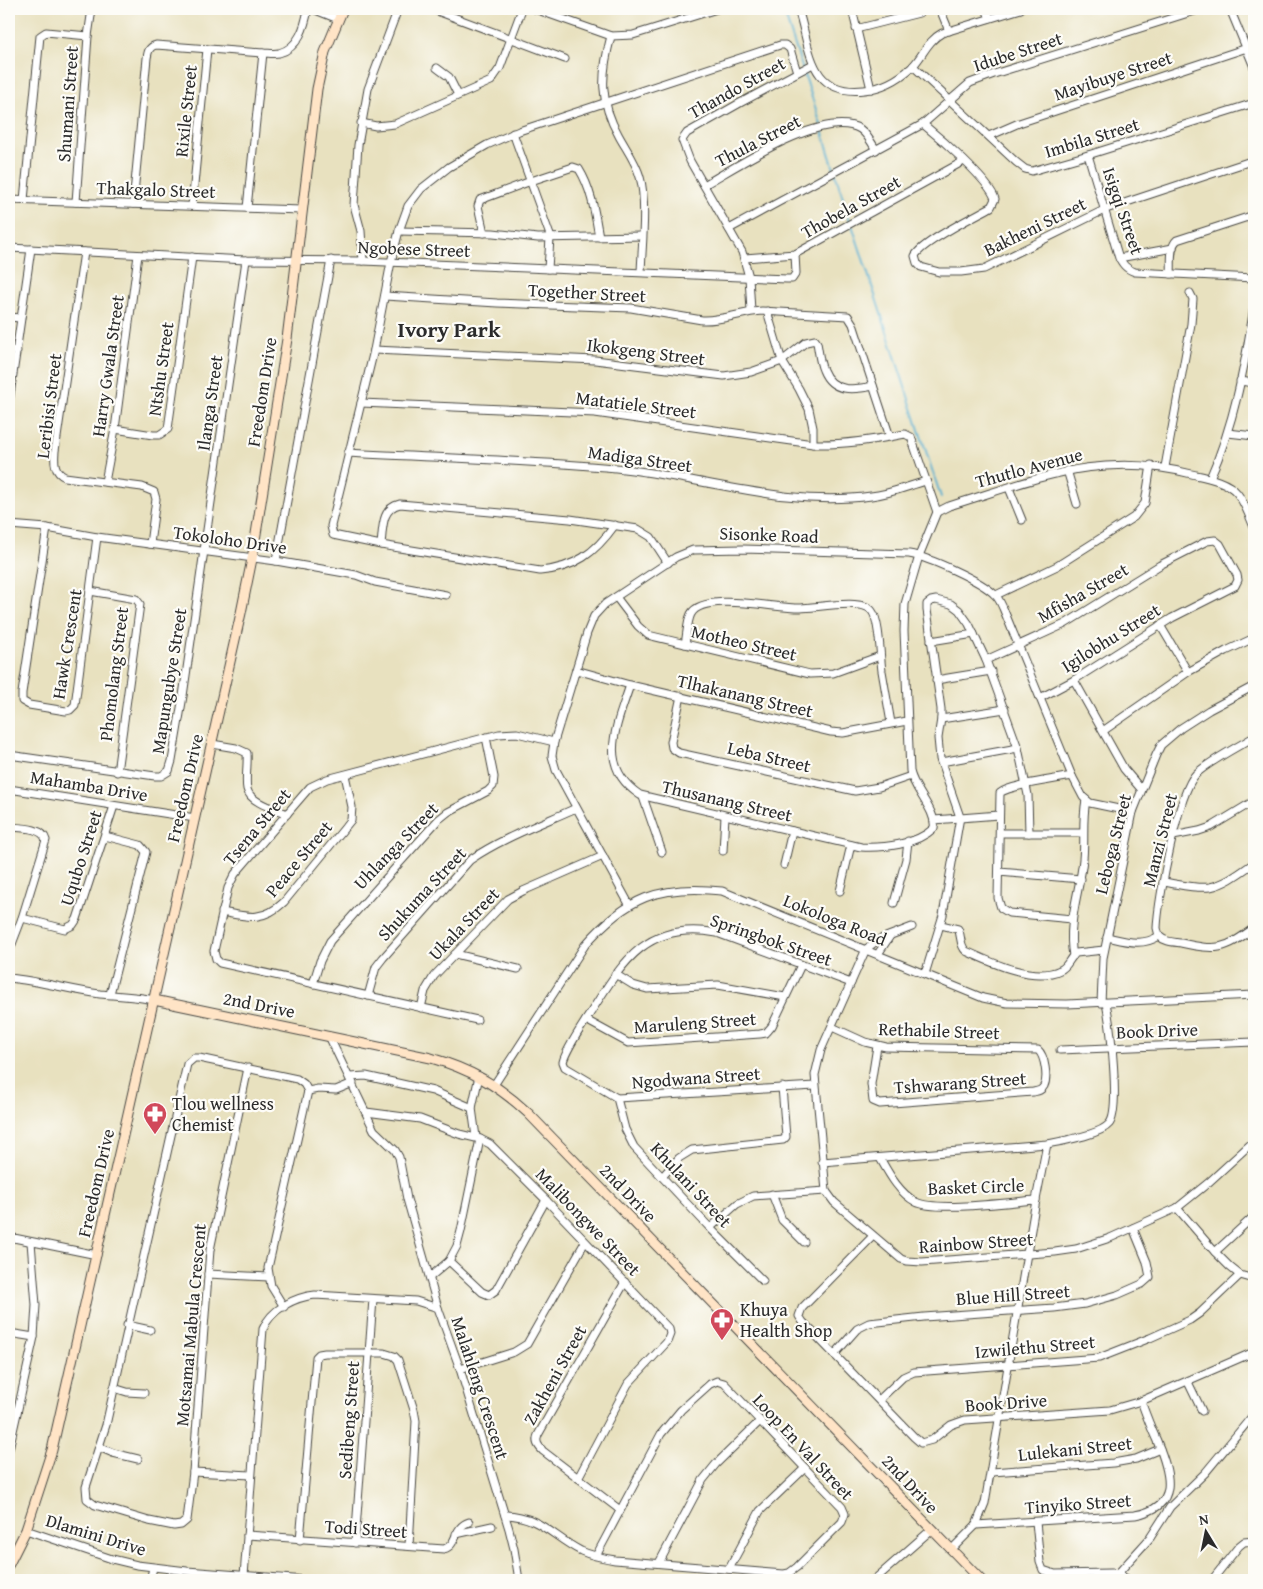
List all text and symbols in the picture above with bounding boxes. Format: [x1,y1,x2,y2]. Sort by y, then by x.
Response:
street label: Idube Street [970,24,1066,79]
street label: Mayibuye Street [1050,43,1176,107]
street label: Shumani Street [50,44,85,163]
street label: Thando Street [683,49,791,125]
street label: Rixile Street [167,63,204,158]
street label: Thula Street [710,107,806,174]
street label: Imbila Street [1041,110,1143,165]
street label: Isigqi Street [1096,164,1151,259]
street label: Thobela Street [796,168,906,245]
street label: Thakgalo Street [96,174,217,205]
street label: Bakheni Street [979,190,1091,263]
street label: Ngobese Street [357,233,471,264]
street label: Together Street [527,276,647,309]
street label: Harry Gwala Street [84,293,131,439]
district label: Ivory Park [398,313,501,345]
street label: Ntshu Street [141,320,181,418]
street label: Ikokgeng Street [586,331,707,372]
street label: Freedom Drive [240,335,283,449]
street label: Leribisi Street [29,351,68,460]
street label: Ilanga Street [189,353,230,452]
street label: Matatiele Street [574,384,698,425]
street label: Madiga Street [586,438,695,479]
street label: Thutlo Avenue [972,440,1085,495]
street label: Tokoloho Drive [172,518,289,561]
street label: Sisonke Road [719,519,819,550]
street label: Mfisha Street [1032,555,1134,629]
street label: Hawk Crescent [44,586,89,701]
street label: Igilobhu Street [1056,596,1166,679]
street label: Phomolang Street [92,605,135,743]
street label: Mapungubye Street [144,605,193,756]
street label: Motheo Street [689,617,800,668]
street label: Tlhakanang Street [675,667,816,724]
street label: Freedom Drive [159,731,210,845]
street label: Leba Street [725,734,814,779]
street label: Mahamba Drive [28,763,150,808]
street label: Thusanang Street [659,772,795,829]
street label: Tsena Street [216,782,298,871]
street label: Leboga Street [1087,790,1138,897]
street label: Manzi Street [1135,790,1184,890]
street label: Uhlanga Street [347,795,445,896]
street label: Uqubo Street [52,806,109,909]
street label: Peace Street [259,814,339,903]
street label: Shukuma Street [371,840,473,947]
street label: Ukala Street [422,881,506,966]
street label: Lokologa Road [779,887,891,953]
street label: Springbok Street [707,906,836,973]
street label: 2nd Drive [221,984,297,1025]
street label: Maruleng Street [633,1005,758,1040]
street label: Rethabile Street [878,1015,1001,1046]
street label: Book Drive [1115,1016,1198,1045]
street label: Ngodwana Street [631,1060,762,1095]
street label: Tshwarang Street [893,1064,1028,1101]
place label: Tlou wellness Chemist [172,1090,274,1138]
pharmacy icon: Tlou wellness Chemist [142,1101,168,1135]
street label: Freedom Drive [70,1126,121,1240]
street label: Khulani Street [644,1136,739,1234]
street label: 2nd Drive [593,1157,663,1228]
street label: Malibongwe Street [530,1161,648,1282]
street label: Basket Circle [927,1171,1025,1202]
street label: Motsamai Mabula Crescent [168,1222,213,1427]
street label: Rainbow Street [918,1225,1035,1260]
street label: Blue Hill Street [955,1277,1071,1312]
place label: Khuya Health Shop [740,1296,832,1344]
pharmacy icon: Khuya Health Shop [709,1307,735,1341]
street label: Malahleng Crescent [445,1313,517,1463]
street label: Zakheni Street [516,1319,593,1430]
street label: Izwilethu Street [974,1328,1097,1365]
street label: Sedibeng Street [331,1359,366,1480]
street label: Book Drive [964,1386,1048,1419]
street label: Loop En Val Street [747,1387,861,1507]
street label: Lulekani Street [1017,1429,1134,1468]
street label: 2nd Drive [876,1448,945,1519]
street label: Tinyiko Street [1024,1486,1133,1521]
street label: Dlamini Drive [43,1506,150,1563]
north arrow [1180,1506,1230,1556]
text: N [1197,1508,1211,1530]
street label: Todi Street [324,1512,409,1545]

